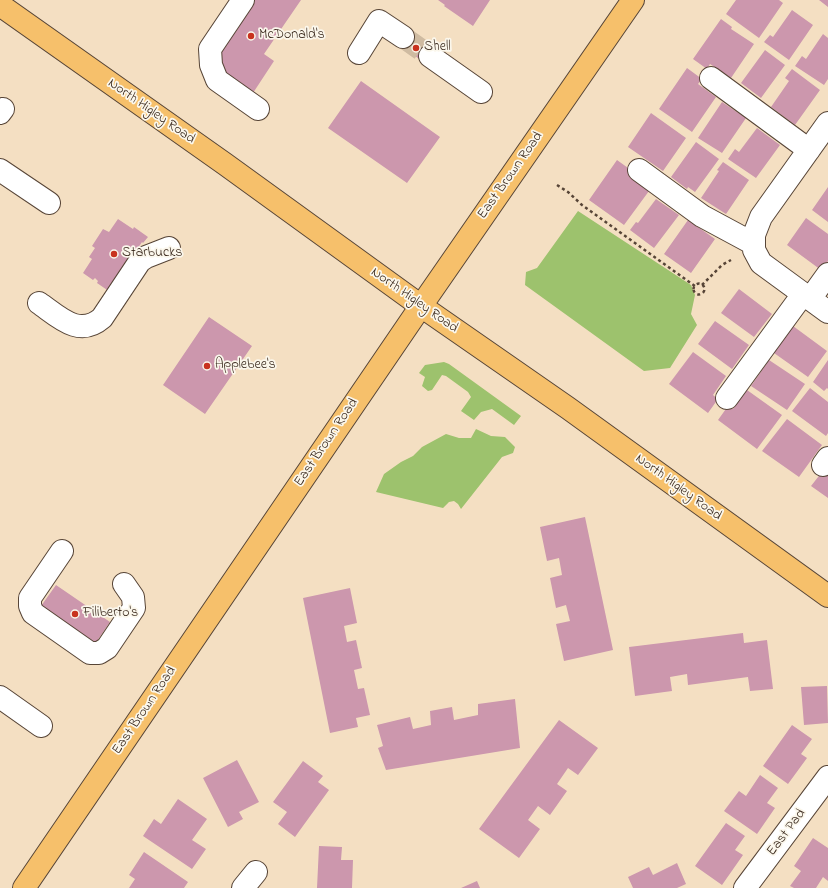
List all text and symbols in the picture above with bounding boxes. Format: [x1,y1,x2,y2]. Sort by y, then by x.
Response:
place label: McDonald's [259,28,325,44]
marker: McDonald's [246,31,256,41]
place label: Shell [424,40,451,56]
marker: Shell [411,43,421,53]
street label: North Higley Road [104,76,198,148]
street label: East Brown Road [475,129,547,223]
place label: Starbucks [122,246,182,262]
marker: Starbucks [109,249,119,259]
street label: North Higley Road [367,265,461,337]
place label: Applebee's [215,358,276,374]
marker: Applebee's [202,361,212,371]
street label: East Brown Road [291,396,363,490]
street label: North Higley Road [632,451,724,525]
place label: Filiberto's [83,606,138,622]
marker: Filiberto's [70,609,80,619]
street label: East Brown Road [109,664,181,758]
street label: East Pad [764,806,810,860]

